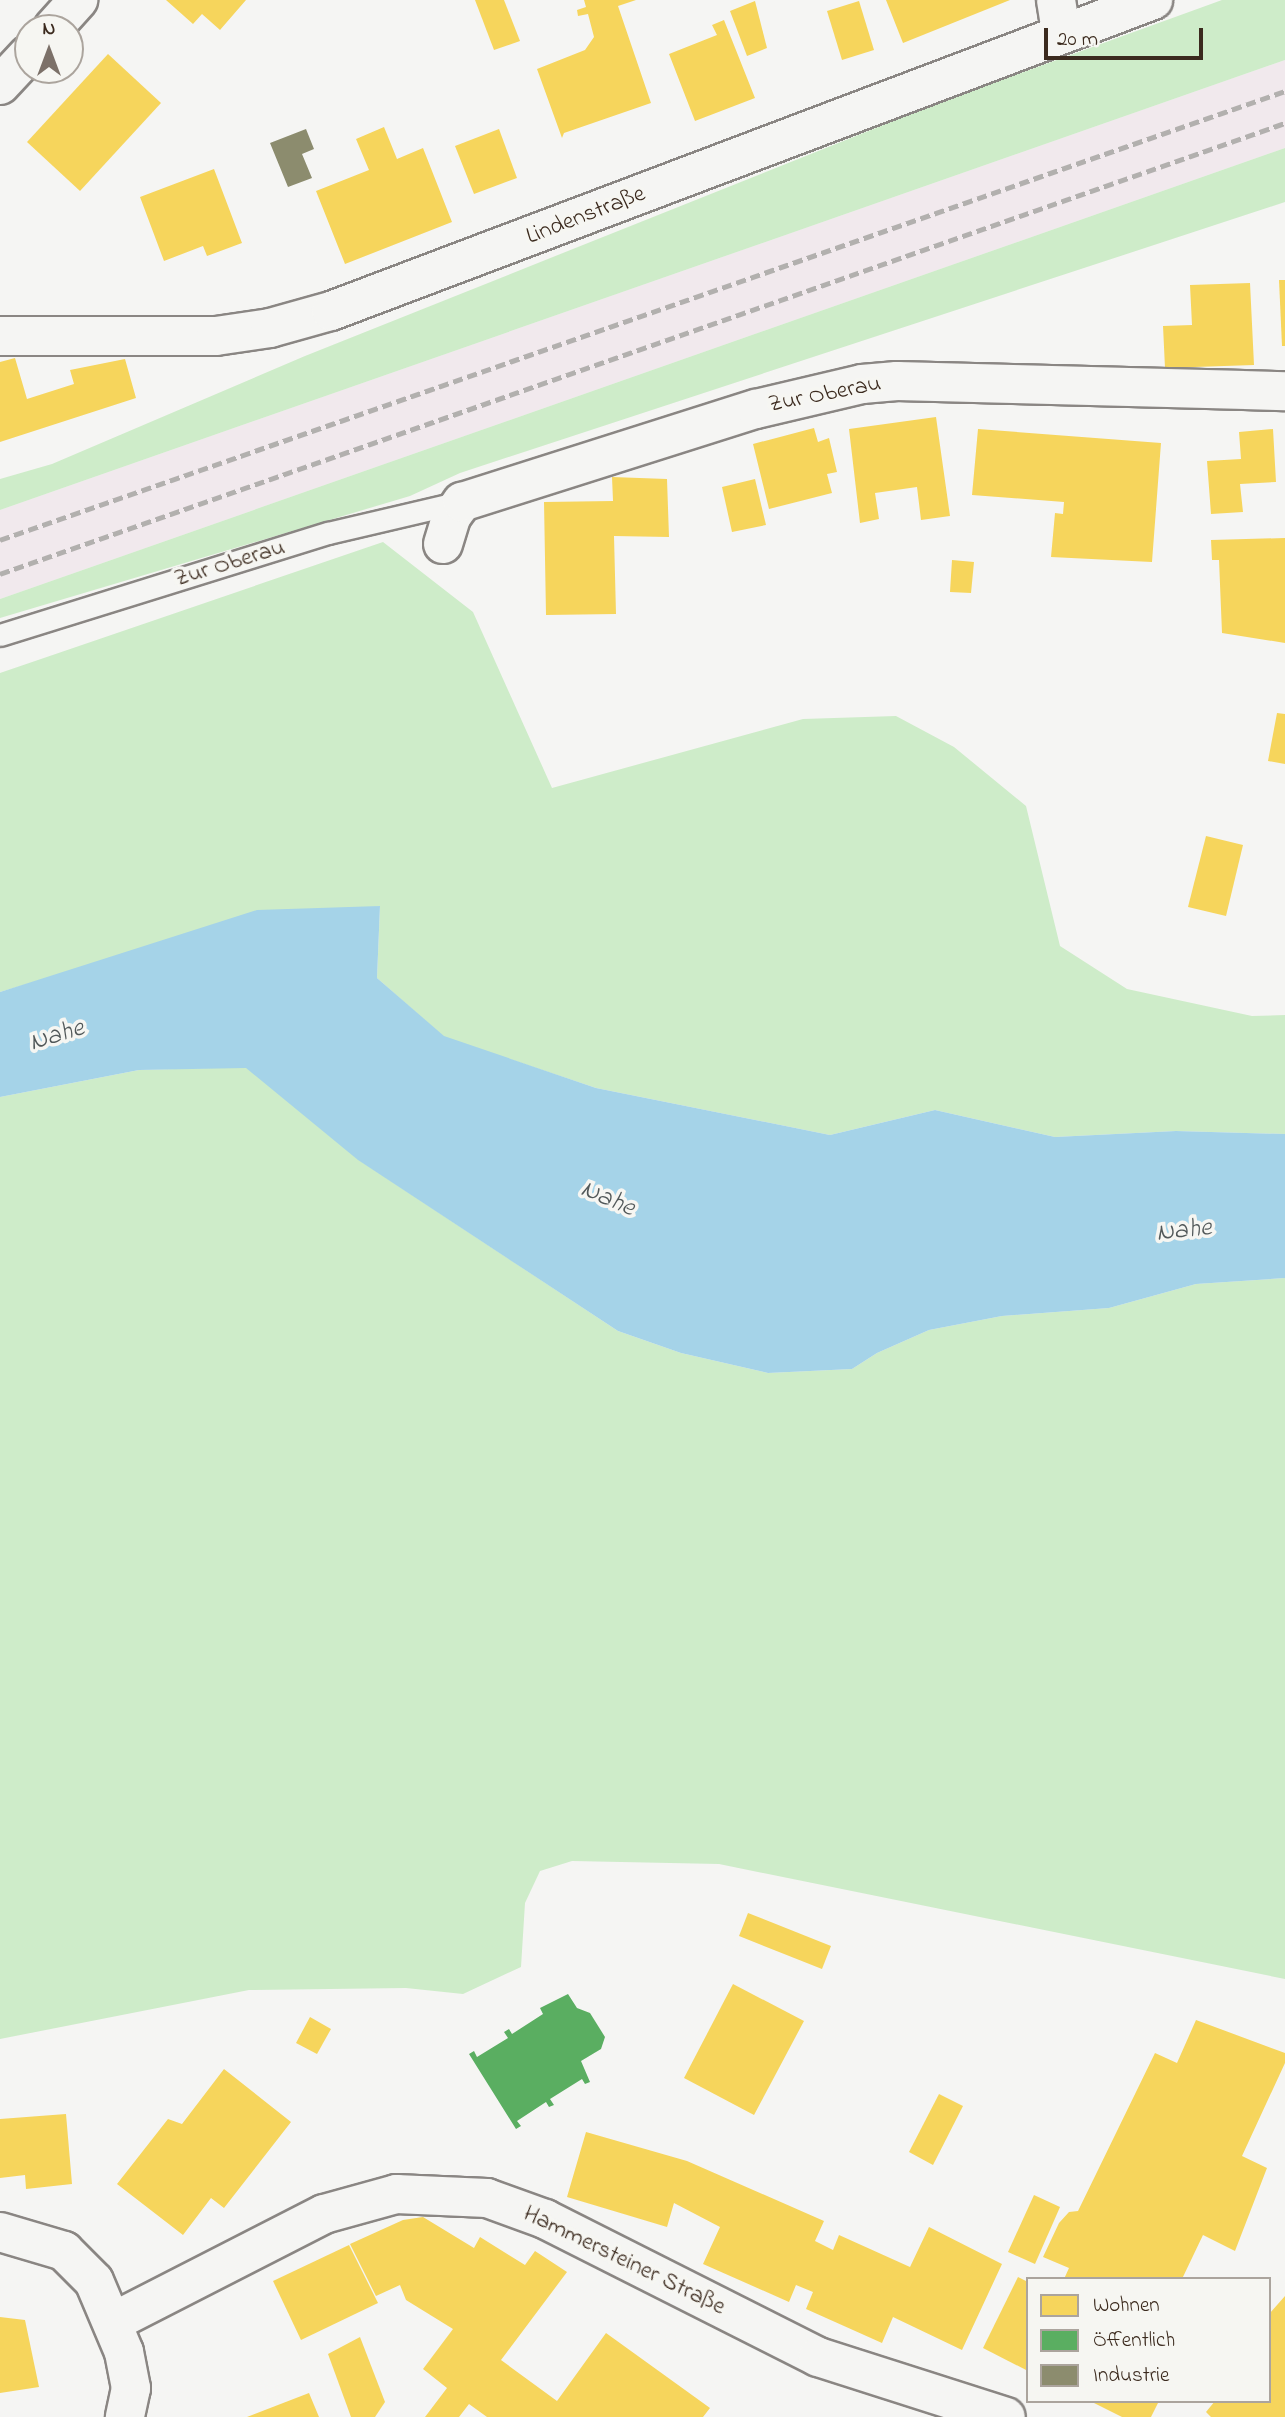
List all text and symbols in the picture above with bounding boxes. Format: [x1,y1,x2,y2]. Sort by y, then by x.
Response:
north arrow [14,14,84,84]
scale bar [1047,14,1206,58]
text: N [43,16,55,43]
text: 20 m [1057,25,1098,55]
street label: Lindenstraße [522,180,650,252]
street label: Zur Oberau [766,370,884,420]
street label: Zur Oberau [171,534,289,594]
water label: Nahe [26,1014,88,1060]
water label: Nahe [575,1175,639,1225]
water label: Nahe [1155,1214,1213,1250]
street label: Hammersteiner Straße [518,2200,730,2322]
legend [1026,2277,1271,2403]
text: Wohnen [1093,2291,1160,2321]
text: Öffentlich [1093,2326,1175,2356]
text: Industrie [1093,2361,1169,2391]

